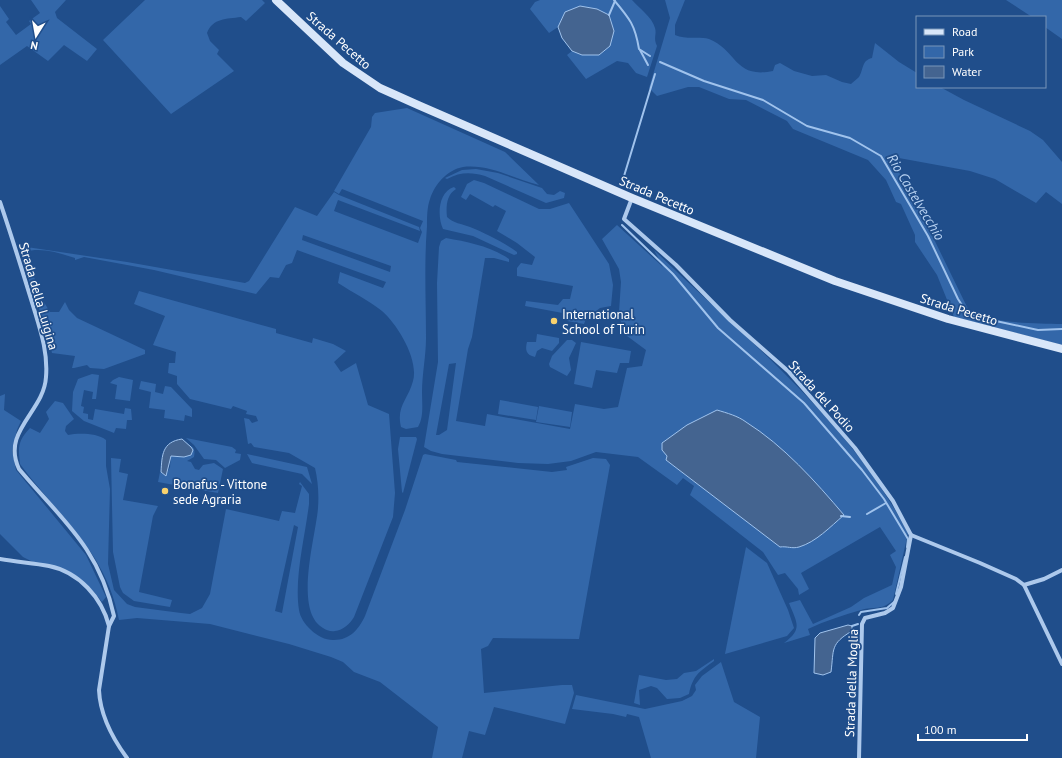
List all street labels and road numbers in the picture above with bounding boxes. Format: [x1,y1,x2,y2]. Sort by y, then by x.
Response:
street label: Strada Pecetto [303,8,375,73]
street label: Strada Pecetto [617,172,697,219]
street label: Strada della Luigina [15,240,62,352]
street label: Strada Pecetto [918,290,1000,329]
street label: Strada del Podio [785,357,858,436]
street label: Strada della Moglia [841,629,862,737]

